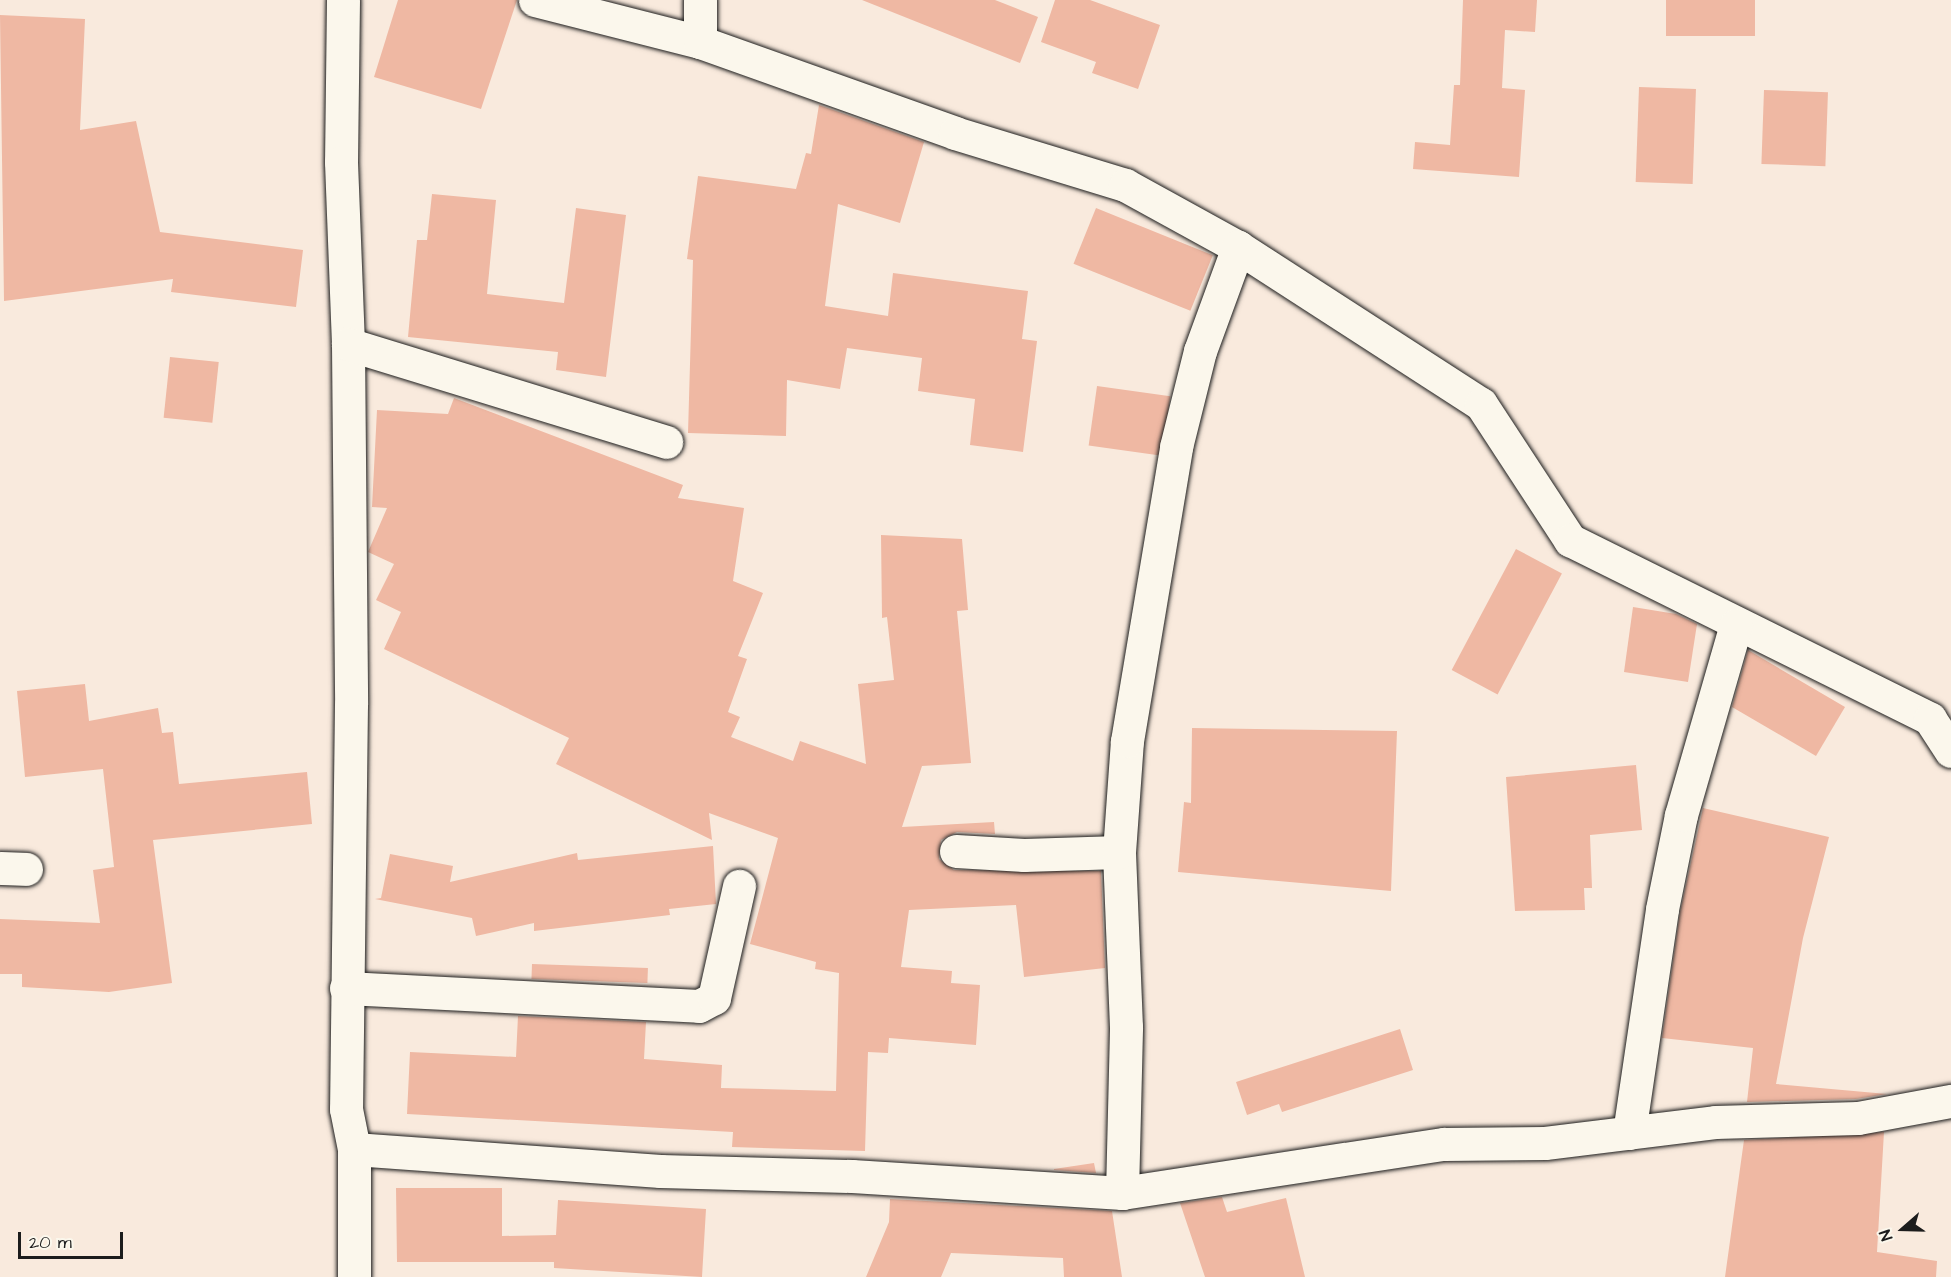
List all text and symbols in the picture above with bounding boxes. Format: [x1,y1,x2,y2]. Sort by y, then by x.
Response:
north arrow [1873,1199,1933,1259]
scale bar [21,1220,126,1258]
text: N [1874,1227,1898,1244]
text: 20 m [29,1230,72,1255]

